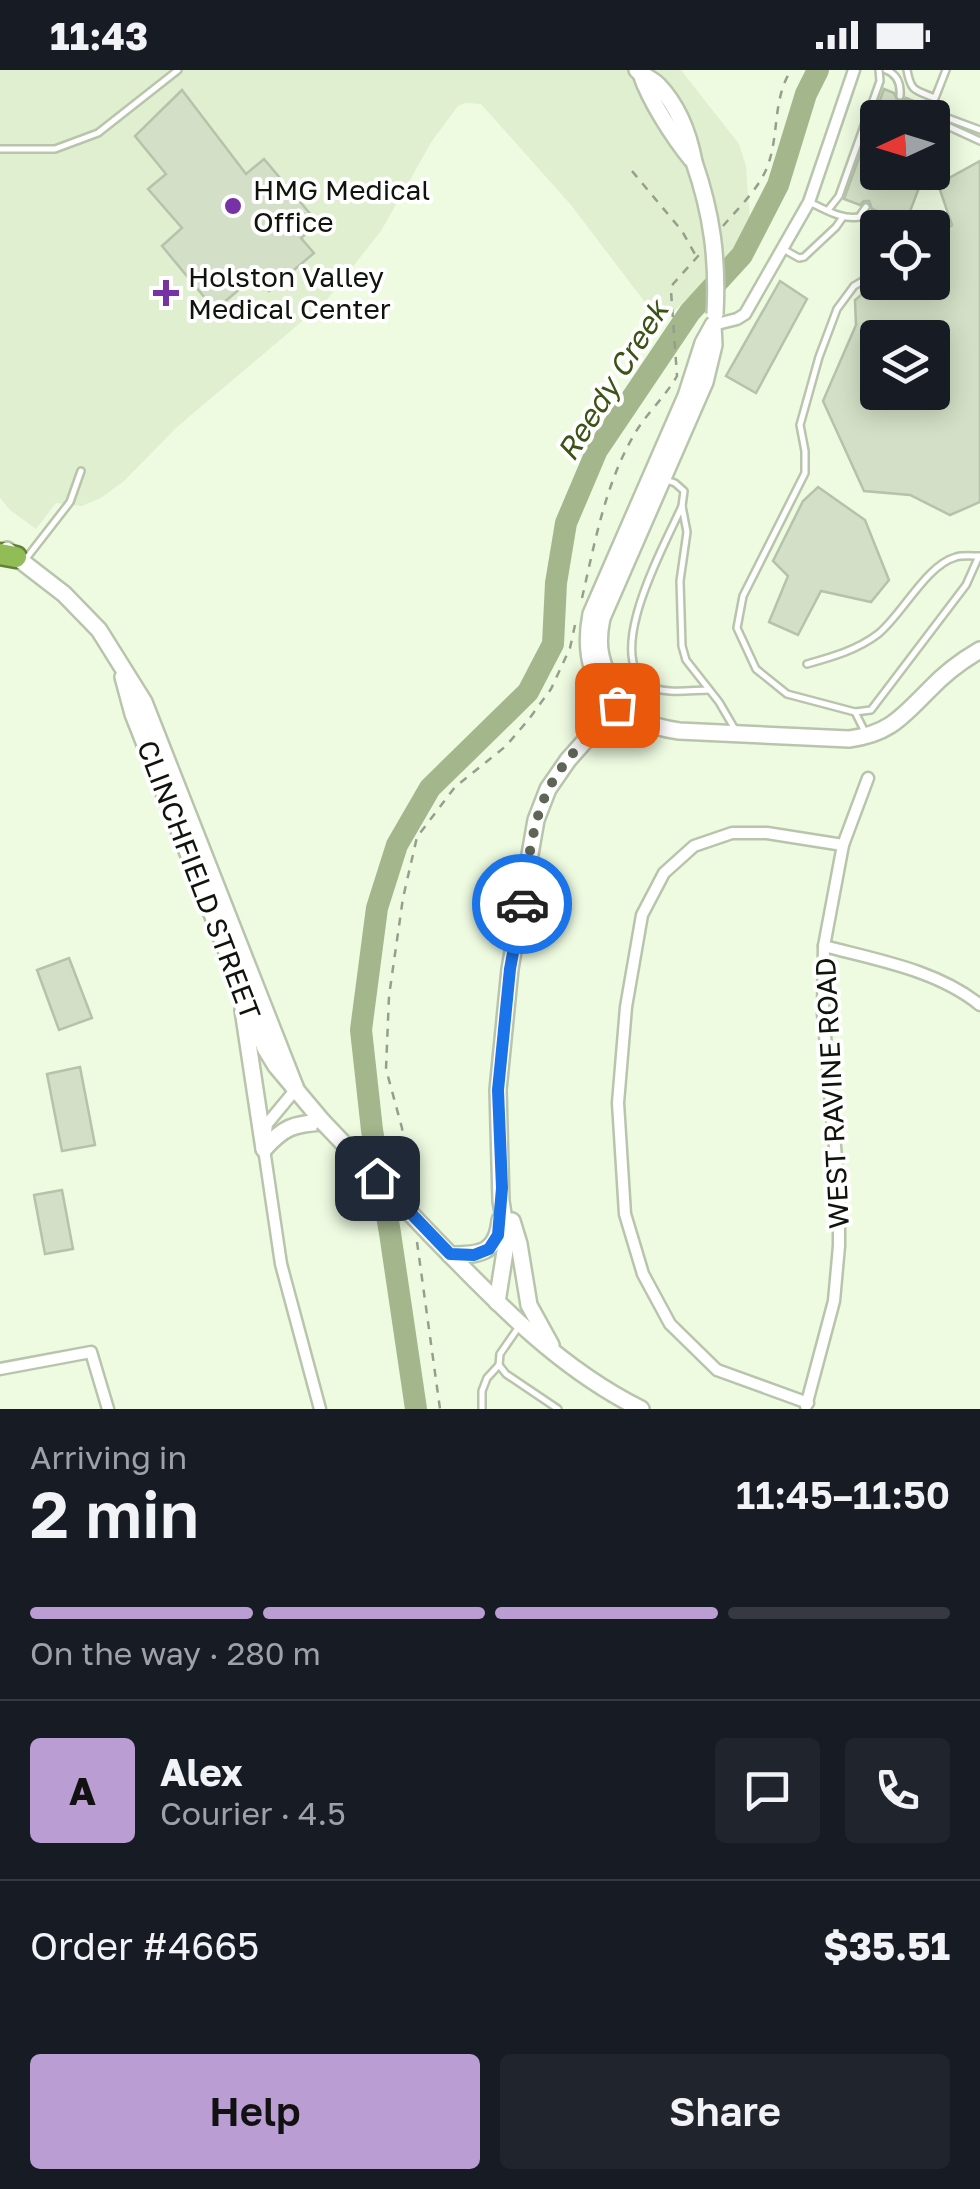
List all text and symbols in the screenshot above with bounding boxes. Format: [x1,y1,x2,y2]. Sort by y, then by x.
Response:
text: 11:43 [50,13,148,58]
north arrow [860,100,950,190]
map controls [860,100,950,410]
place label: HMG Medical Office [253,173,430,238]
marker: HMG Medical Office [222,195,244,217]
button: locate [860,210,950,300]
place label: Holston Valley Medical Center [188,260,391,325]
marker: Holston Valley Medical Center [153,280,179,306]
water label: Reedy Creek [549,292,677,467]
button: layers [860,320,950,410]
pin [575,663,660,748]
icon: bag [590,678,645,733]
street label: CLINCHFIELD STREET [131,736,268,1024]
courier [472,854,572,954]
icon: car [495,877,550,932]
street label: WEST RAVINE ROAD [808,956,855,1230]
pin [335,1136,420,1221]
icon: home [350,1151,405,1206]
text: Arriving in [30,1438,187,1476]
text: 11:45–11:50 [736,1472,950,1517]
text: 2 min [30,1474,199,1552]
text: On the way · 280 m [30,1634,321,1672]
button: chat [715,1738,820,1843]
button: phone [845,1738,950,1843]
text: Alex [160,1749,243,1794]
text: A [69,1768,96,1813]
text: Courier · 4.5 [160,1794,346,1832]
text: Order #4665 [30,1923,259,1968]
text: $35.51 [823,1923,950,1968]
button: Help [30,2054,480,2169]
button: Share [500,2054,950,2169]

